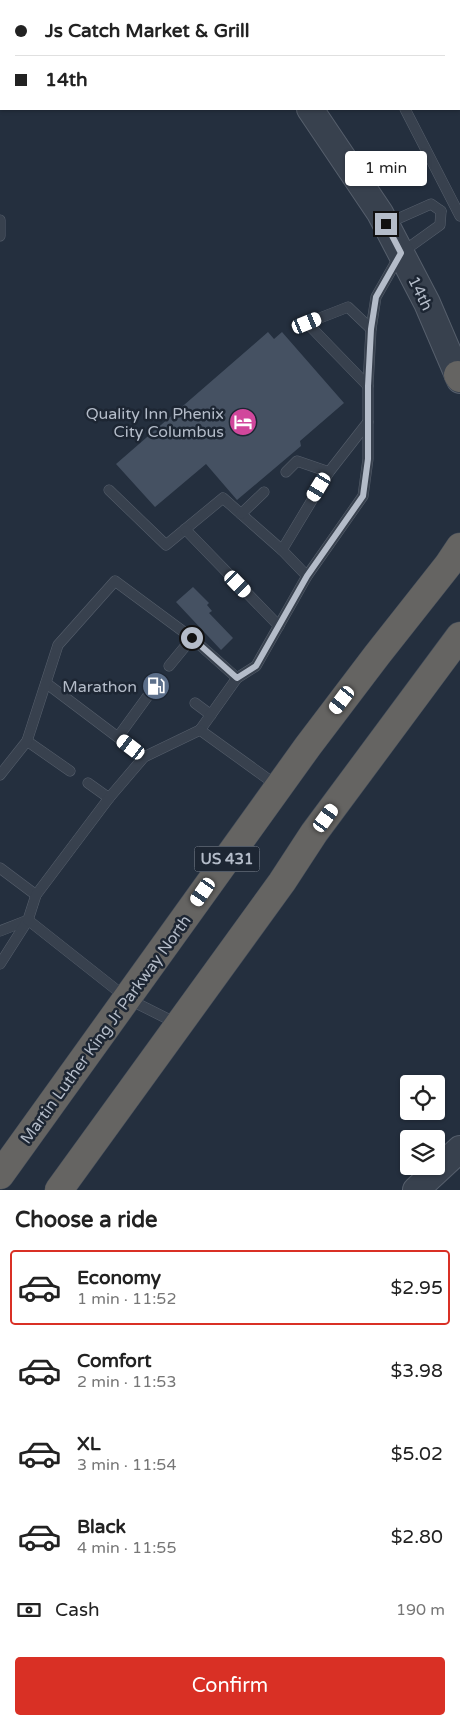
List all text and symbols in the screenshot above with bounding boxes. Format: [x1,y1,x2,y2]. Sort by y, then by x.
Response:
text: Js Catch Market & Grill [45,20,249,42]
text: 14th [45,69,88,91]
callout: 1 min [345,152,427,186]
text: 1 min [365,158,407,178]
route end [375,213,397,235]
street label: 14th [403,273,437,314]
car [290,310,323,336]
place label: Quality Inn Phenix City Columbus [86,404,224,442]
hotel icon: Quality Inn Phenix City Columbus [228,407,258,437]
car [304,470,333,504]
car [222,568,253,600]
route start [181,627,203,649]
fuel station icon: Marathon [141,671,171,701]
place label: Marathon [62,677,137,697]
car [326,684,357,716]
car [114,732,147,762]
car [311,801,340,835]
road number: US 431 [194,846,260,872]
car [188,875,217,909]
street label: Martin Luther King Jr Parkway North [16,911,196,1148]
map controls [400,1075,445,1175]
button: locate [400,1075,445,1120]
button: layers [400,1130,445,1175]
text: Choose a ride [15,1207,158,1233]
icon: car [17,1265,62,1310]
text: Economy [77,1267,161,1289]
text: $2.95 [391,1277,443,1299]
text: 1 min · 11:52 [77,1289,176,1309]
icon: car [17,1348,62,1393]
text: Comfort [77,1350,151,1372]
text: $3.98 [391,1360,443,1382]
text: 2 min · 11:53 [77,1372,176,1392]
icon: car [17,1431,62,1476]
text: XL [77,1433,101,1455]
text: $5.02 [391,1443,443,1465]
text: 3 min · 11:54 [77,1455,176,1475]
icon: car [17,1514,62,1559]
text: Black [77,1516,126,1538]
text: $2.80 [391,1526,443,1548]
text: 4 min · 11:55 [77,1538,176,1558]
icon: cash [15,1596,43,1624]
text: Cash [55,1599,100,1621]
text: 190 m [396,1600,445,1620]
button: Confirm [15,1657,445,1715]

